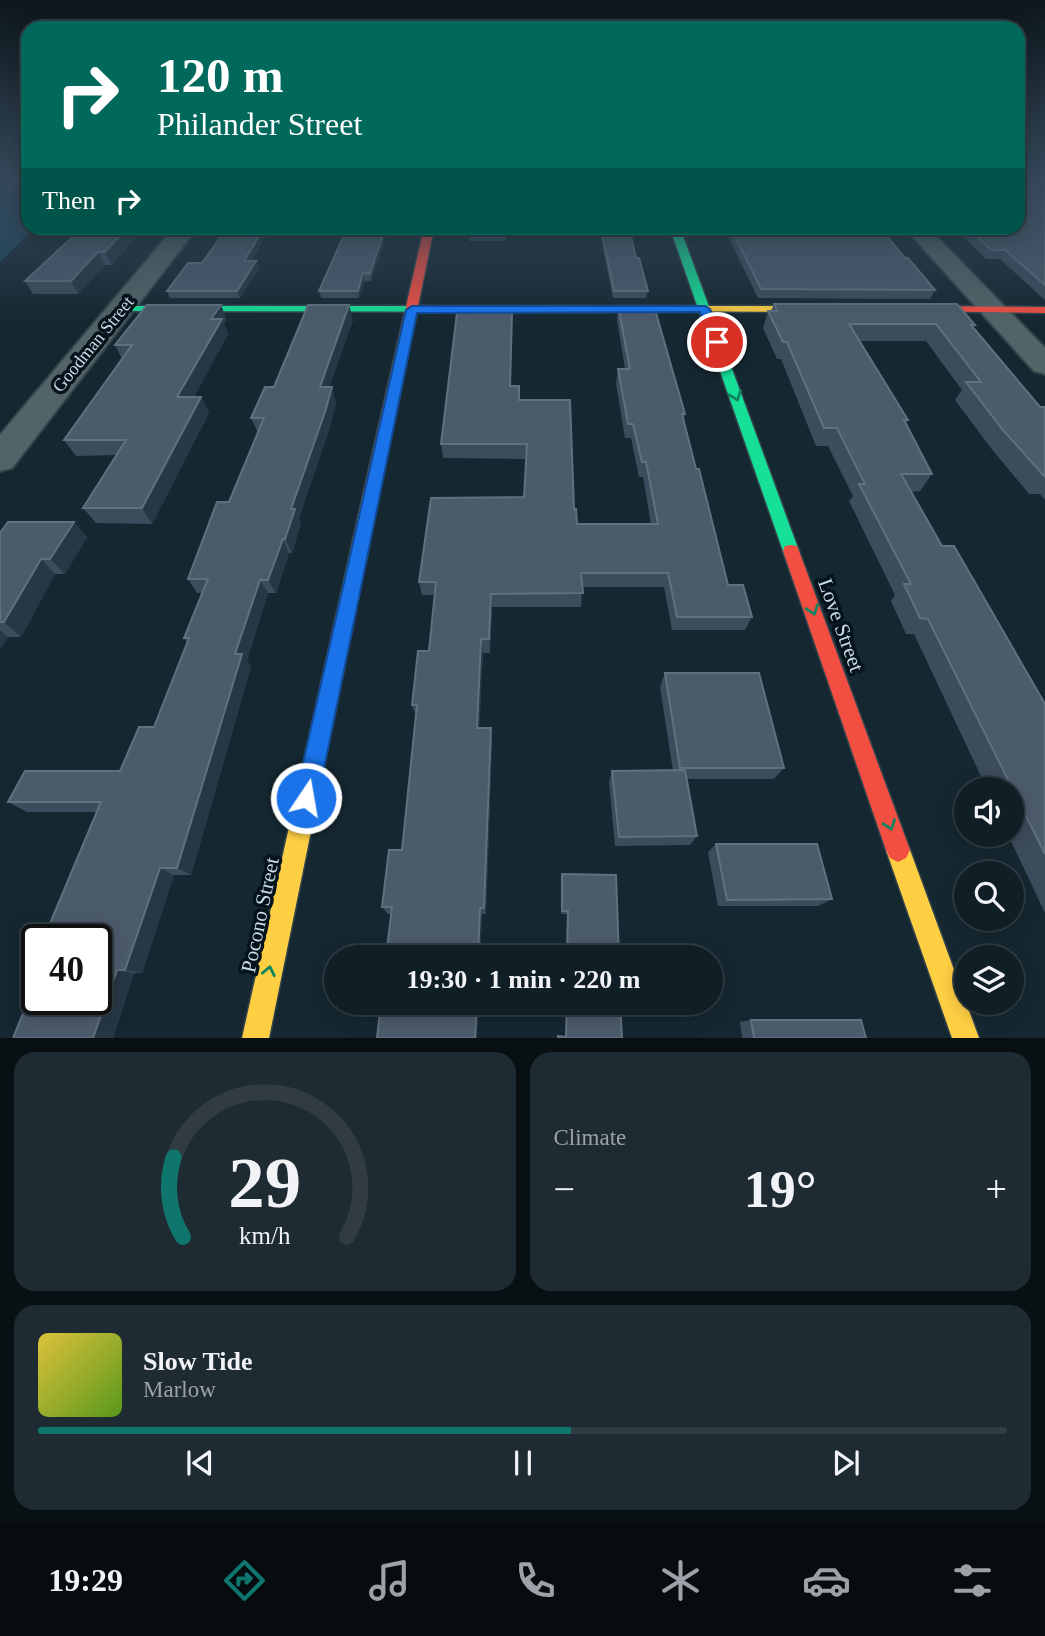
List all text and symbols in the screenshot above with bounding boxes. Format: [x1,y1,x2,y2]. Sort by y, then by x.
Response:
text: 120 m [157,48,284,103]
icon: right [42,49,133,140]
text: Philander Street [157,106,362,142]
icon: right [109,182,147,220]
text: Then [42,186,95,215]
street label: Goodman Street [48,292,138,396]
pin [687,312,747,372]
icon: arrive [698,323,736,361]
one-way arrow [728,390,742,402]
street label: Love Street [813,575,869,675]
one-way arrow [805,604,819,616]
position arrow [269,761,343,835]
map controls [954,777,1024,1015]
button: sound [954,777,1024,847]
one-way arrow [882,818,896,830]
street label: Pocono Street [236,855,284,975]
button: search [954,861,1024,931]
speed limit sign: 40 [21,924,112,1015]
button: layers [954,945,1024,1015]
one-way arrow [261,965,276,977]
text: 19:30 · 1 min · 220 m [407,965,641,994]
text: Climate [554,1125,626,1150]
text: 29 [228,1143,301,1224]
text: 19° [744,1161,817,1218]
text: − [554,1168,575,1210]
text: + [986,1168,1007,1210]
text: km/h [239,1222,291,1249]
text: Slow Tide [143,1347,253,1376]
text: Marlow [143,1377,216,1402]
icon: previous [181,1444,219,1482]
icon: pause [504,1444,542,1482]
icon: next [827,1444,865,1482]
icon: directions [220,1556,269,1605]
icon: music [365,1556,414,1605]
icon: phone [511,1556,560,1605]
icon: climate [656,1556,705,1605]
icon: car [802,1556,851,1605]
icon: filters [948,1556,997,1605]
text: 19:29 [48,1562,123,1598]

